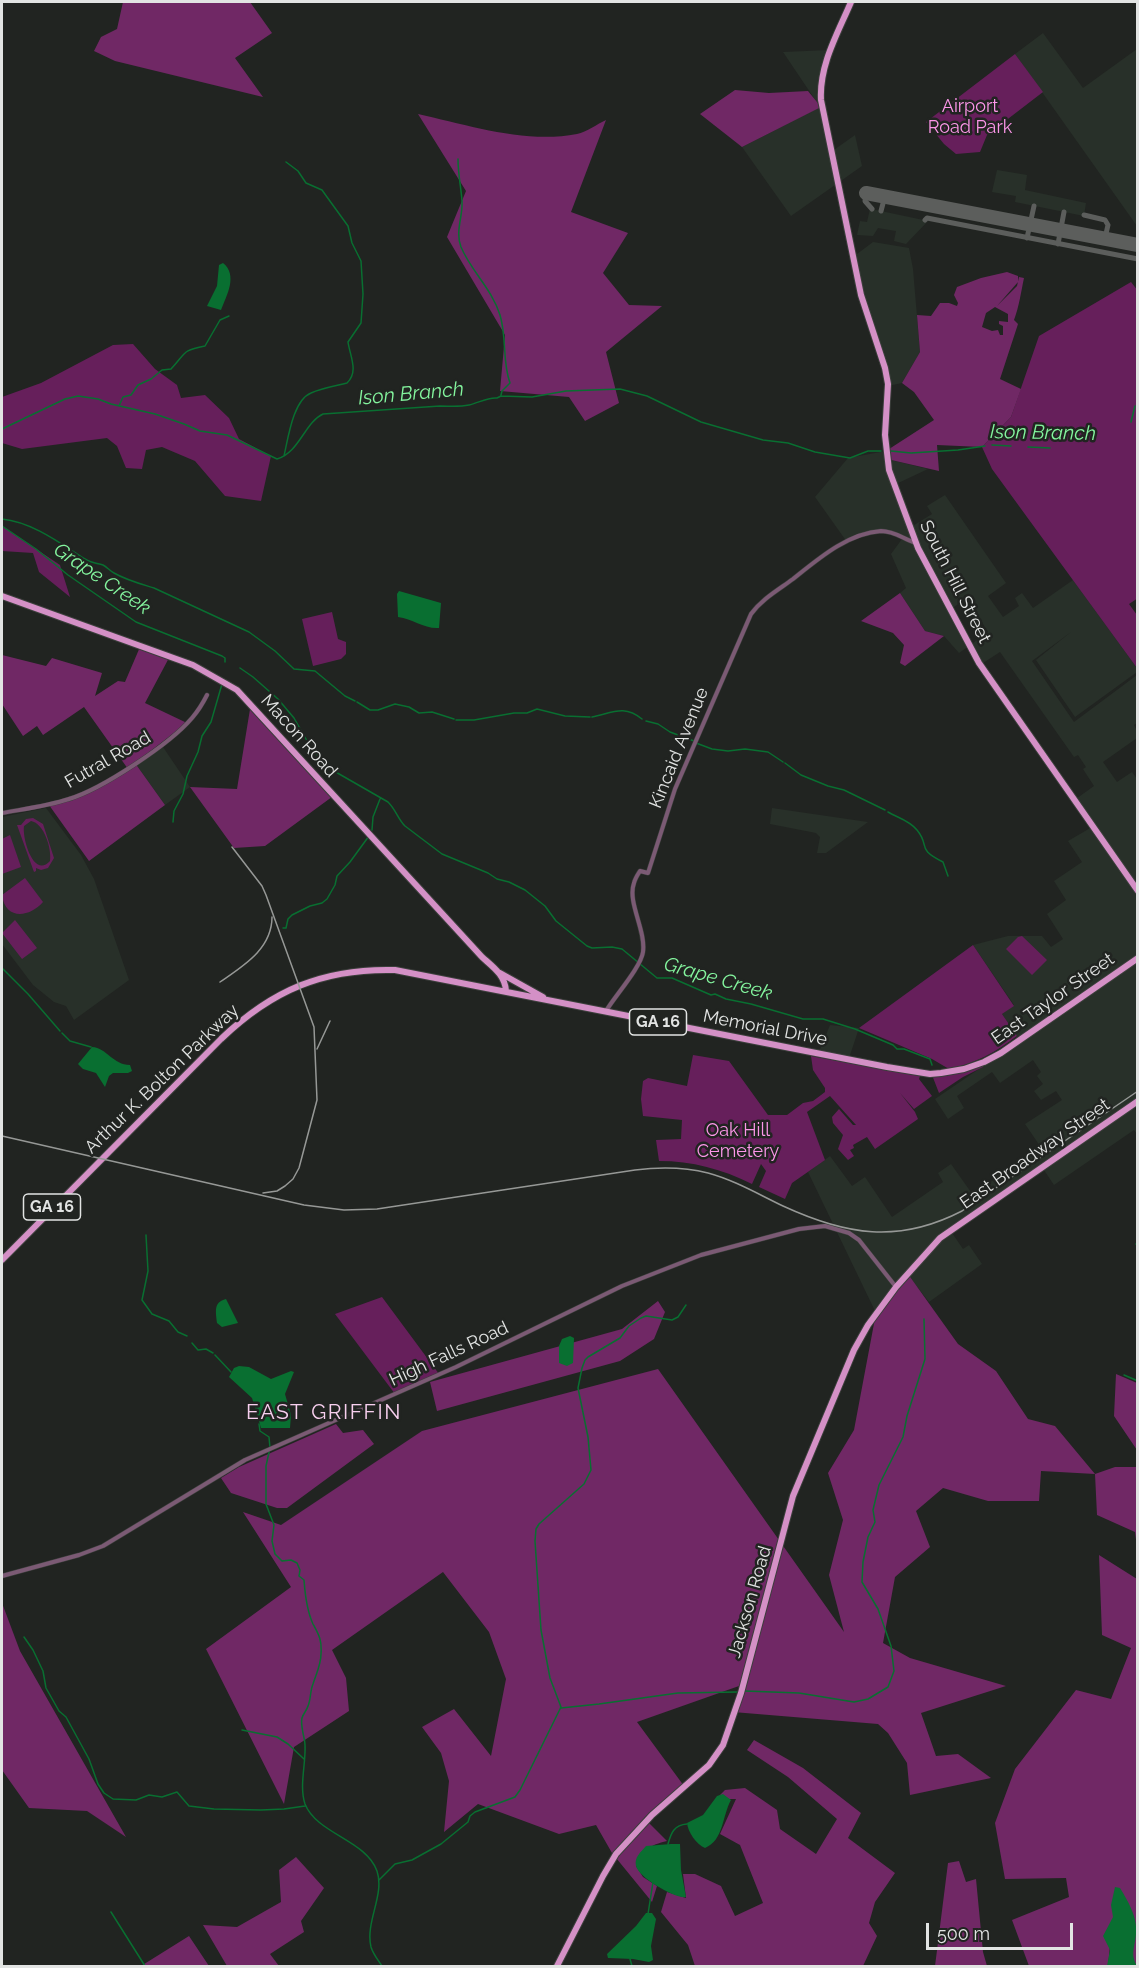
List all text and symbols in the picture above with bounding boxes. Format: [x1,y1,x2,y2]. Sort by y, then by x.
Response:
park label: Airport Road Park [928,96,1012,138]
water label: Ison Branch [357,377,465,411]
water label: Ison Branch [990,420,1096,446]
street label: South Hill Street [915,517,995,647]
water label: Grape Creek [49,538,155,620]
street label: Kincaid Avenue [645,684,713,812]
street label: Macon Road [256,690,342,782]
street label: Futral Road [61,727,155,793]
street label: East Taylor Street [987,949,1119,1049]
water label: Grape Creek [661,952,775,1006]
street label: Arthur K. Bolton Parkway [80,1000,244,1158]
street label: Memorial Drive [701,1005,829,1051]
road number: GA 16 [630,1009,686,1035]
street label: East Broadway Street [956,1094,1114,1214]
park label: Oak Hill Cemetery [697,1120,779,1162]
road number: GA 16 [23,1194,80,1220]
street label: High Falls Road [386,1317,512,1391]
district label: EAST GRIFFIN [246,1400,402,1426]
street label: Jackson Road [724,1544,776,1660]
scale bar [929,1911,1076,1949]
text: 500 m [937,1923,990,1944]

